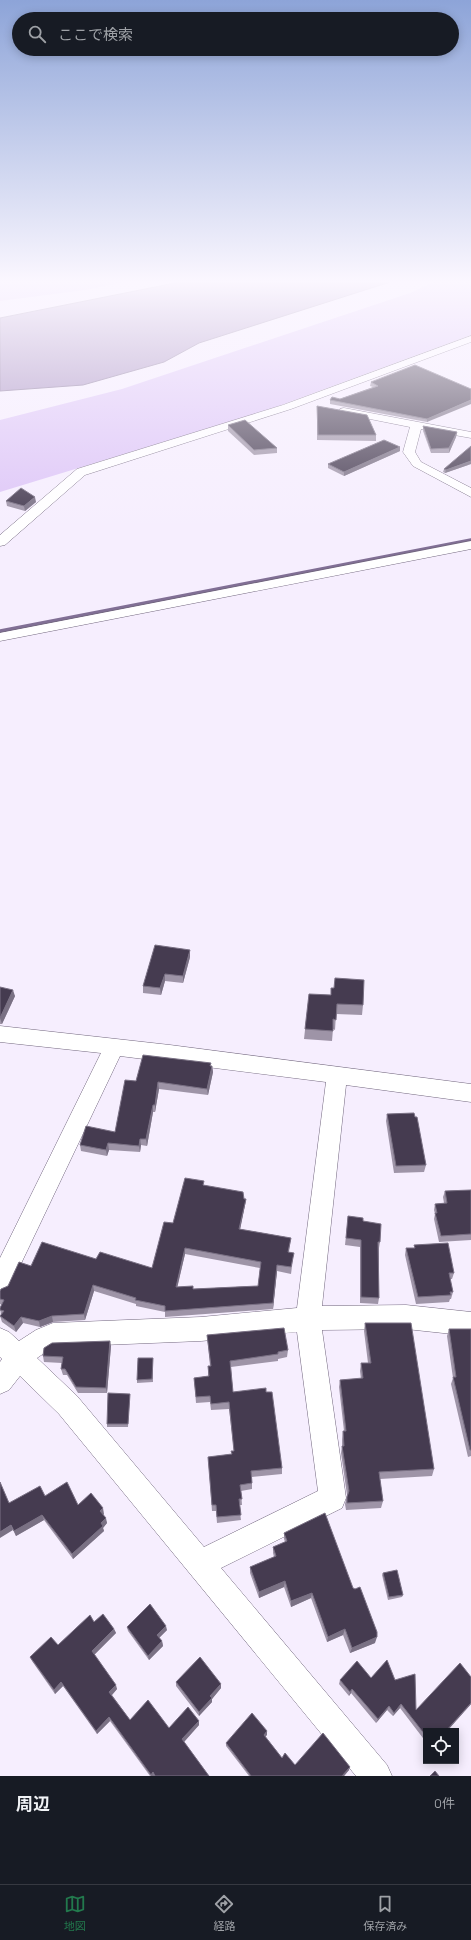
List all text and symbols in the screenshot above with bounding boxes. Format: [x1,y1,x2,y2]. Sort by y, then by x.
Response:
search box [12,12,459,56]
icon: search [26,23,48,45]
text: ここで検索 [58,24,133,45]
map controls [423,1728,459,1764]
button: locate [423,1728,459,1764]
text: 周辺 [16,1792,50,1815]
text: 0件 [434,1794,455,1812]
tab: 地図 [64,1893,86,1933]
tab: 経路 [213,1893,235,1933]
tab: 保存済み [363,1893,407,1933]

